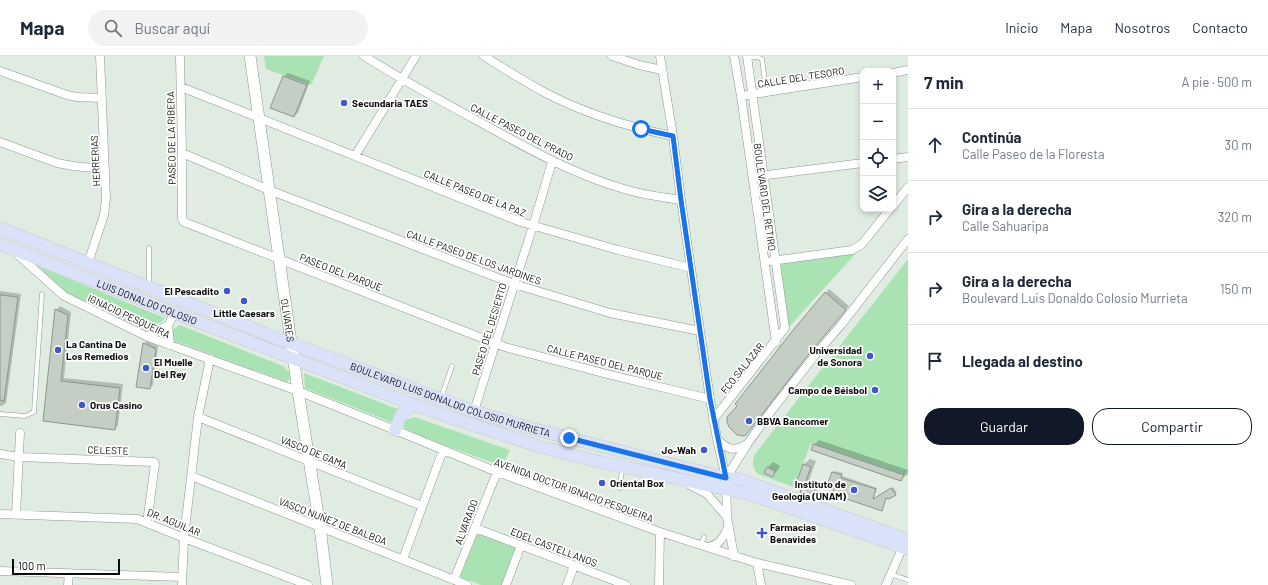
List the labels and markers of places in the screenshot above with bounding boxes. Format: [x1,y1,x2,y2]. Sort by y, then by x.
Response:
place label: Secundaria TAES [352,97,428,109]
marker: Secundaria TAES [339,98,349,108]
place label: El Pescadito [164,285,219,297]
marker: El Pescadito [222,286,232,296]
marker: Little Caesars [239,296,249,306]
place label: Little Caesars [213,307,275,319]
place label: La Cantina De Los Remedios [66,338,128,362]
place label: Universidad de Sonora [809,344,862,368]
marker: La Cantina De Los Remedios [53,345,63,355]
marker: Universidad de Sonora [865,351,875,361]
place label: El Muelle Del Rey [154,356,193,380]
marker: El Muelle Del Rey [141,363,151,373]
place label: Campo de Béisbol [788,384,867,396]
marker: Campo de Béisbol [870,385,880,395]
place label: Orus Casino [90,399,143,411]
marker: Orus Casino [77,400,87,410]
place label: BBVA Bancomer [757,415,829,427]
marker: BBVA Bancomer [744,416,754,426]
place label: Jo-Wah [662,444,696,456]
marker: Jo-Wah [699,445,709,455]
place label: Oriental Box [610,477,665,489]
marker: Oriental Box [597,478,607,488]
place label: Instituto de Geología (UNAM) [772,478,847,502]
marker: Instituto de Geología (UNAM) [849,485,859,495]
place label: Farmacias Benavides [770,521,816,545]
marker: Farmacias Benavides [757,528,767,538]

